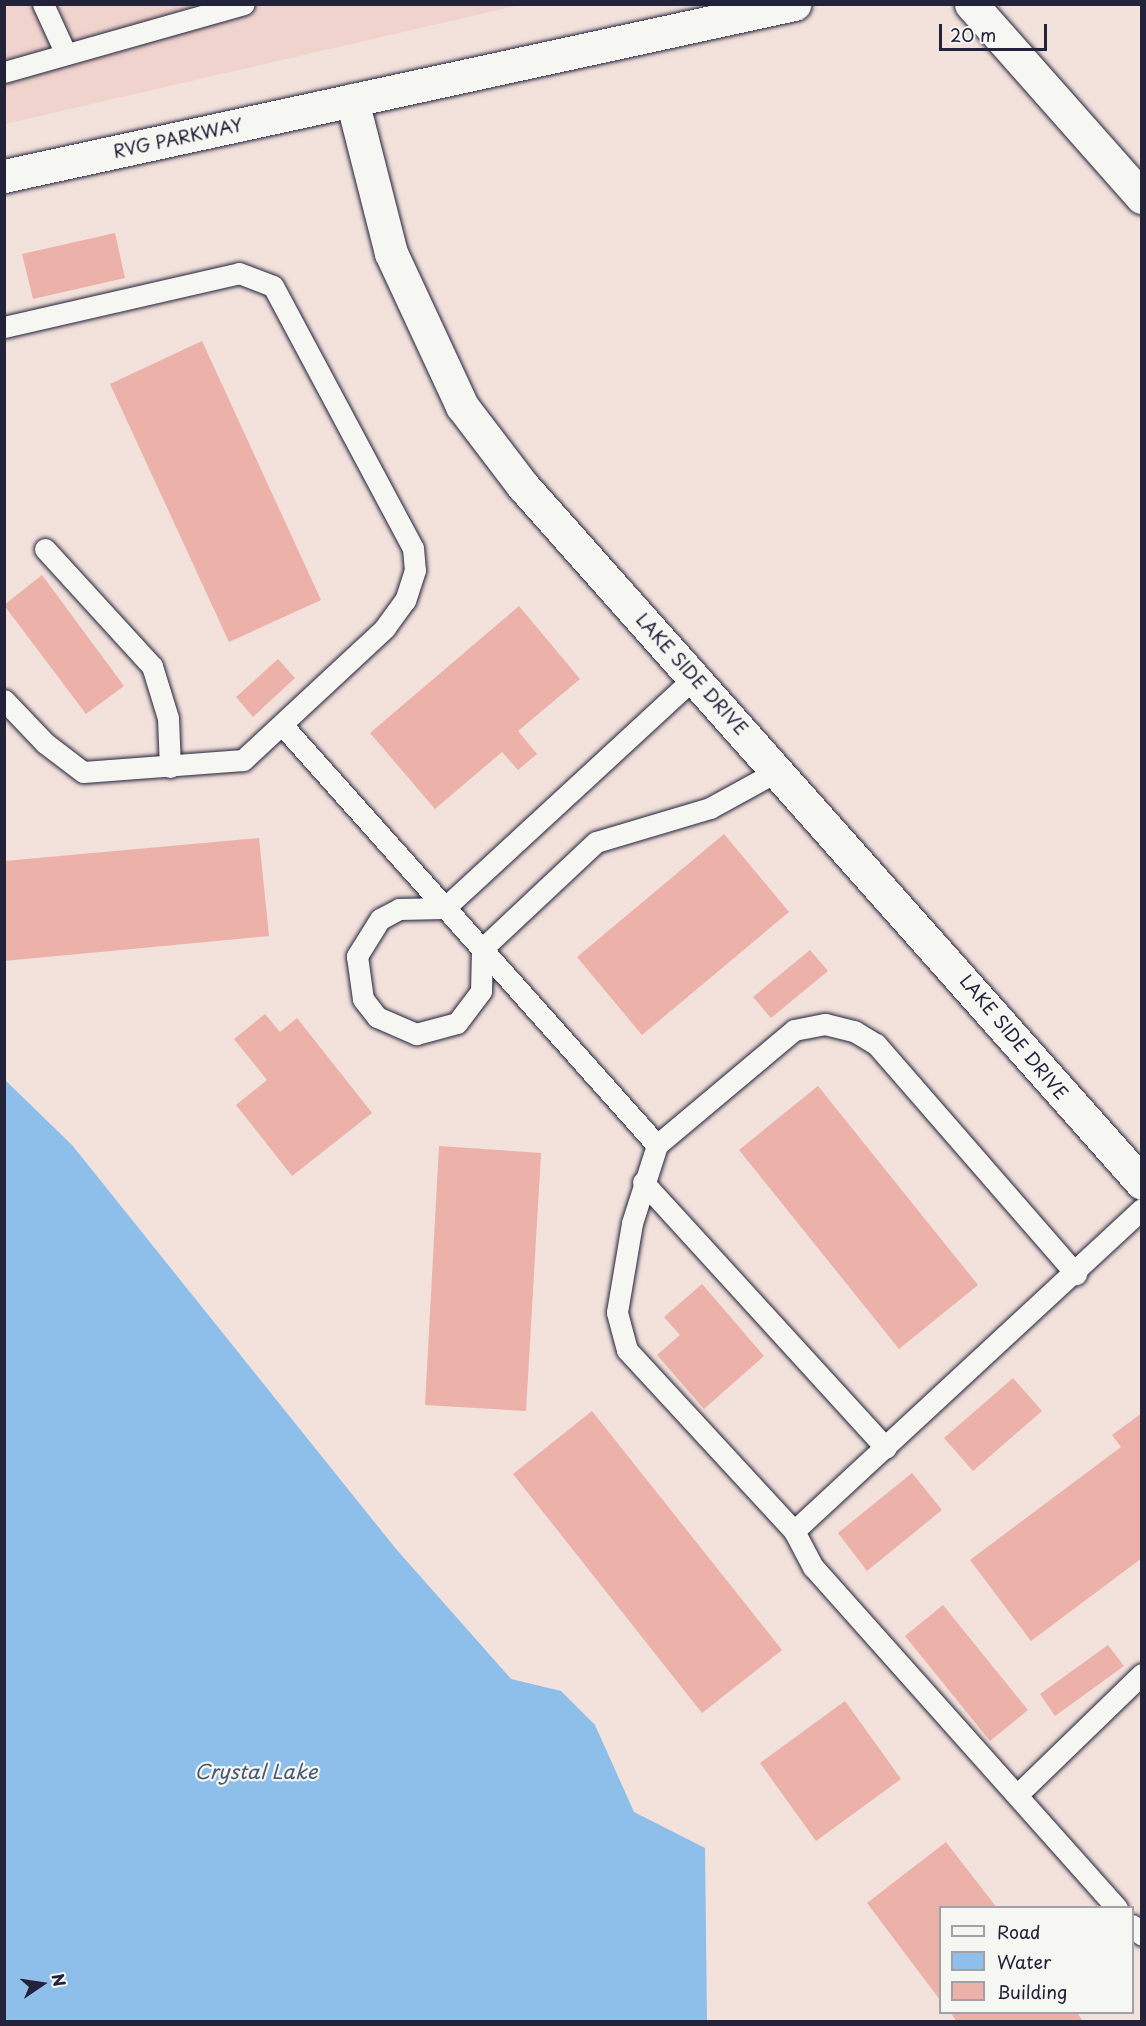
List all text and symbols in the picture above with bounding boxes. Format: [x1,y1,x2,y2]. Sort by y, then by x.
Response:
scale bar [942,12,1050,50]
text: 20 m [950,21,996,48]
street label: RVG PARKWAY [110,113,246,163]
street label: LAKE SIDE DRIVE [632,609,752,739]
street label: LAKE SIDE DRIVE [955,970,1073,1104]
water label: Crystal Lake [194,1759,318,1783]
legend [939,1906,1134,2014]
text: Road [997,1918,1041,1945]
text: Water [997,1948,1051,1975]
north arrow [12,1954,72,2014]
text: N [46,1971,73,1989]
text: Building [997,1978,1067,2005]

